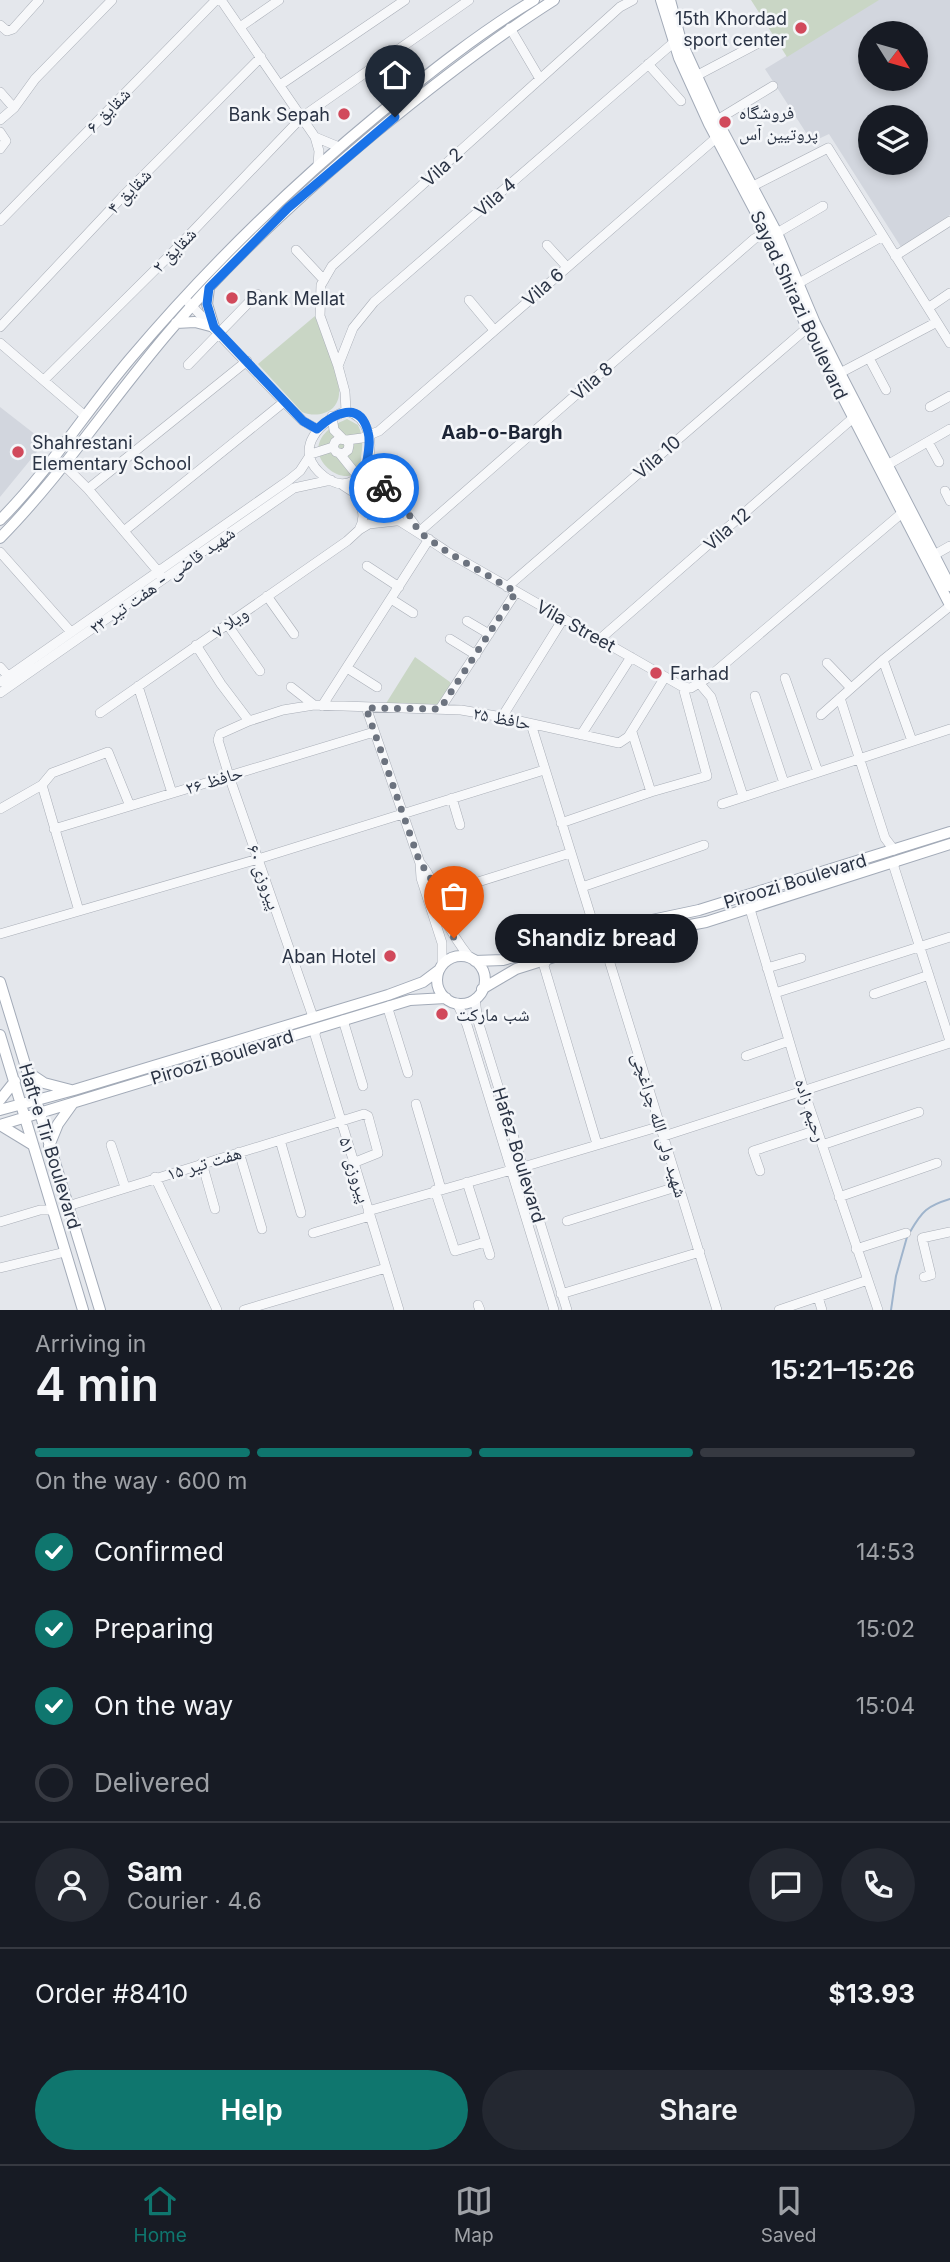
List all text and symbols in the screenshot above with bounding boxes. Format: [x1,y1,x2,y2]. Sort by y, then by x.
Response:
place label: 15th Khordad sport center [675,8,787,50]
marker: 15th Khordad sport center [793,20,809,36]
north arrow [858,21,928,91]
map controls [858,21,928,175]
pin [365,45,425,117]
icon: home [376,56,414,94]
street label: شقایق ۶ [82,83,135,138]
place label: فروشگاه پروتیین آس [739,102,818,145]
place label: Bank Sepah [229,104,330,125]
button: layers [858,105,928,175]
marker: Bank Sepah [336,106,352,122]
marker: فروشگاه پروتیین آس [717,114,733,130]
street label: Vila 2 [417,143,467,191]
street label: شقایق ۴ [103,164,156,219]
street label: Vila 4 [470,173,520,221]
street label: Sayad Shirazi Boulevard [746,207,852,403]
street label: شقایق ۲ [148,223,201,278]
street label: Vila 6 [518,263,568,311]
place label: Bank Mellat [246,288,345,309]
marker: Bank Mellat [224,290,240,306]
street label: Vila 8 [567,358,617,404]
district label: Aab-o-Bargh [441,421,563,444]
street label: Vila 10 [629,431,685,483]
place label: Shahrestani Elementary School [32,432,191,474]
marker: Shahrestani Elementary School [10,444,26,460]
courier [349,453,419,523]
icon: bike [365,469,403,507]
street label: Vila 12 [700,503,754,555]
street label: شهید قاضی - هفت تیر ۲۳ [85,522,239,639]
street label: Vila Street [533,596,619,656]
street label: ویلا ۷ [208,602,252,642]
place label: Farhad [670,663,729,684]
marker: Farhad [648,665,664,681]
street label: حافظ ۲۵ [471,702,533,734]
street label: حافظ ۲۶ [183,761,245,799]
street label: پیروزی ۶۰ [242,842,285,913]
street label: Piroozi Boulevard [721,849,869,913]
pin [424,866,484,938]
icon: bag [435,877,473,915]
callout: Shandiz bread [496,914,699,962]
text: Shandiz bread [517,924,676,952]
place label: Aban Hotel [282,946,376,967]
marker: Aban Hotel [382,948,398,964]
place label: شب مارکت [456,1004,530,1025]
marker: شب مارکت [434,1006,450,1022]
street label: Piroozi Boulevard [148,1025,296,1089]
street label: شهید ولی الله چراغچی [627,1050,692,1200]
street label: Haft-e Tir Boulevard [15,1061,85,1231]
street label: رحیم زاده [789,1076,831,1145]
street label: Hafez Boulevard [488,1085,550,1225]
street label: پیروزی ۵۱ [334,1135,375,1206]
street label: هفت تیر ۱۵ [164,1142,244,1185]
text: Arriving in [35,1330,146,1358]
text: 15:21–15:26 [771,1354,915,1385]
text: 4 min [35,1356,159,1412]
text: On the way · 600 m [35,1467,247,1495]
icon: check [35,1533,73,1571]
text: Confirmed [94,1536,224,1567]
text: 14:53 [856,1538,915,1566]
icon: check [35,1610,73,1648]
text: Preparing [94,1613,214,1644]
text: 15:02 [857,1615,915,1643]
icon: check [35,1687,73,1725]
text: On the way [94,1690,233,1721]
text: 15:04 [856,1692,915,1720]
text: Delivered [94,1767,210,1798]
button: person [35,1848,109,1922]
button: chat [749,1848,823,1922]
button: phone [841,1848,915,1922]
text: Sam [127,1856,183,1887]
text: Courier · 4.6 [127,1887,262,1915]
text: Order #8410 [35,1978,188,2009]
text: $13.93 [829,1978,915,2009]
button: Help [35,2070,468,2150]
button: Share [482,2070,915,2150]
tab: Home [134,2182,187,2247]
tab: Map [454,2182,494,2247]
tab: Saved [761,2182,816,2247]

